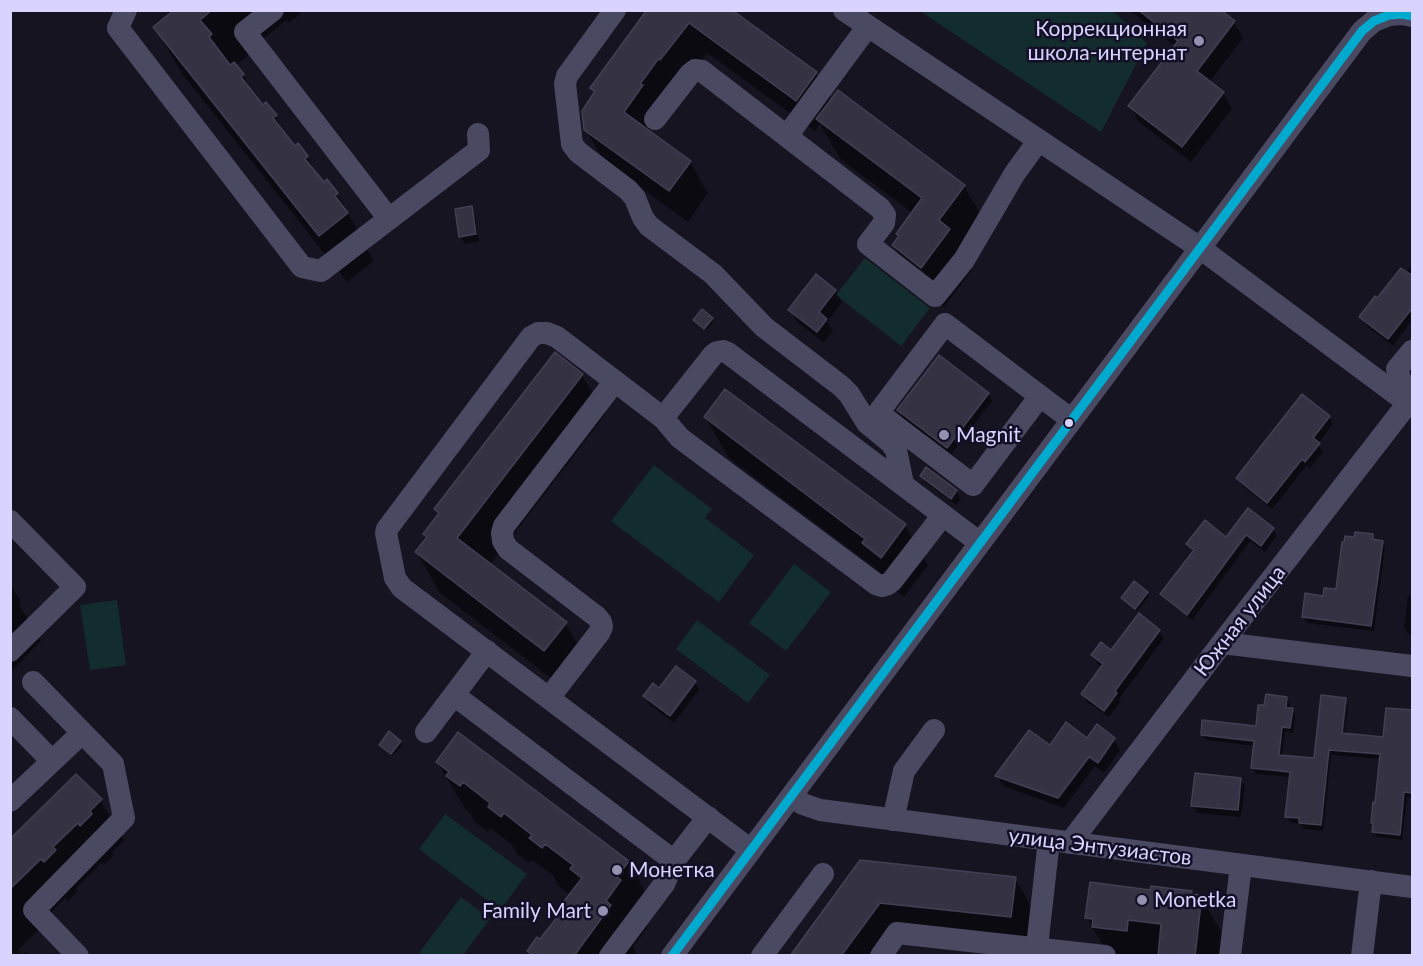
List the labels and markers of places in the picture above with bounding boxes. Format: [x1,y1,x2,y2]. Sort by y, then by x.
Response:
place label: Коррекционная школа-интернат [1028,16,1187,66]
marker: Коррекционная школа-интернат [1192,34,1206,48]
unlabelled marker [1063,417,1075,429]
place label: Magnit [956,422,1021,448]
marker: Magnit [937,428,951,442]
place label: Монетка [629,857,715,883]
marker: Монетка [610,863,624,877]
place label: Monetka [1154,887,1236,913]
marker: Monetka [1135,893,1149,907]
place label: Family Mart [482,898,591,924]
marker: Family Mart [596,904,610,918]

